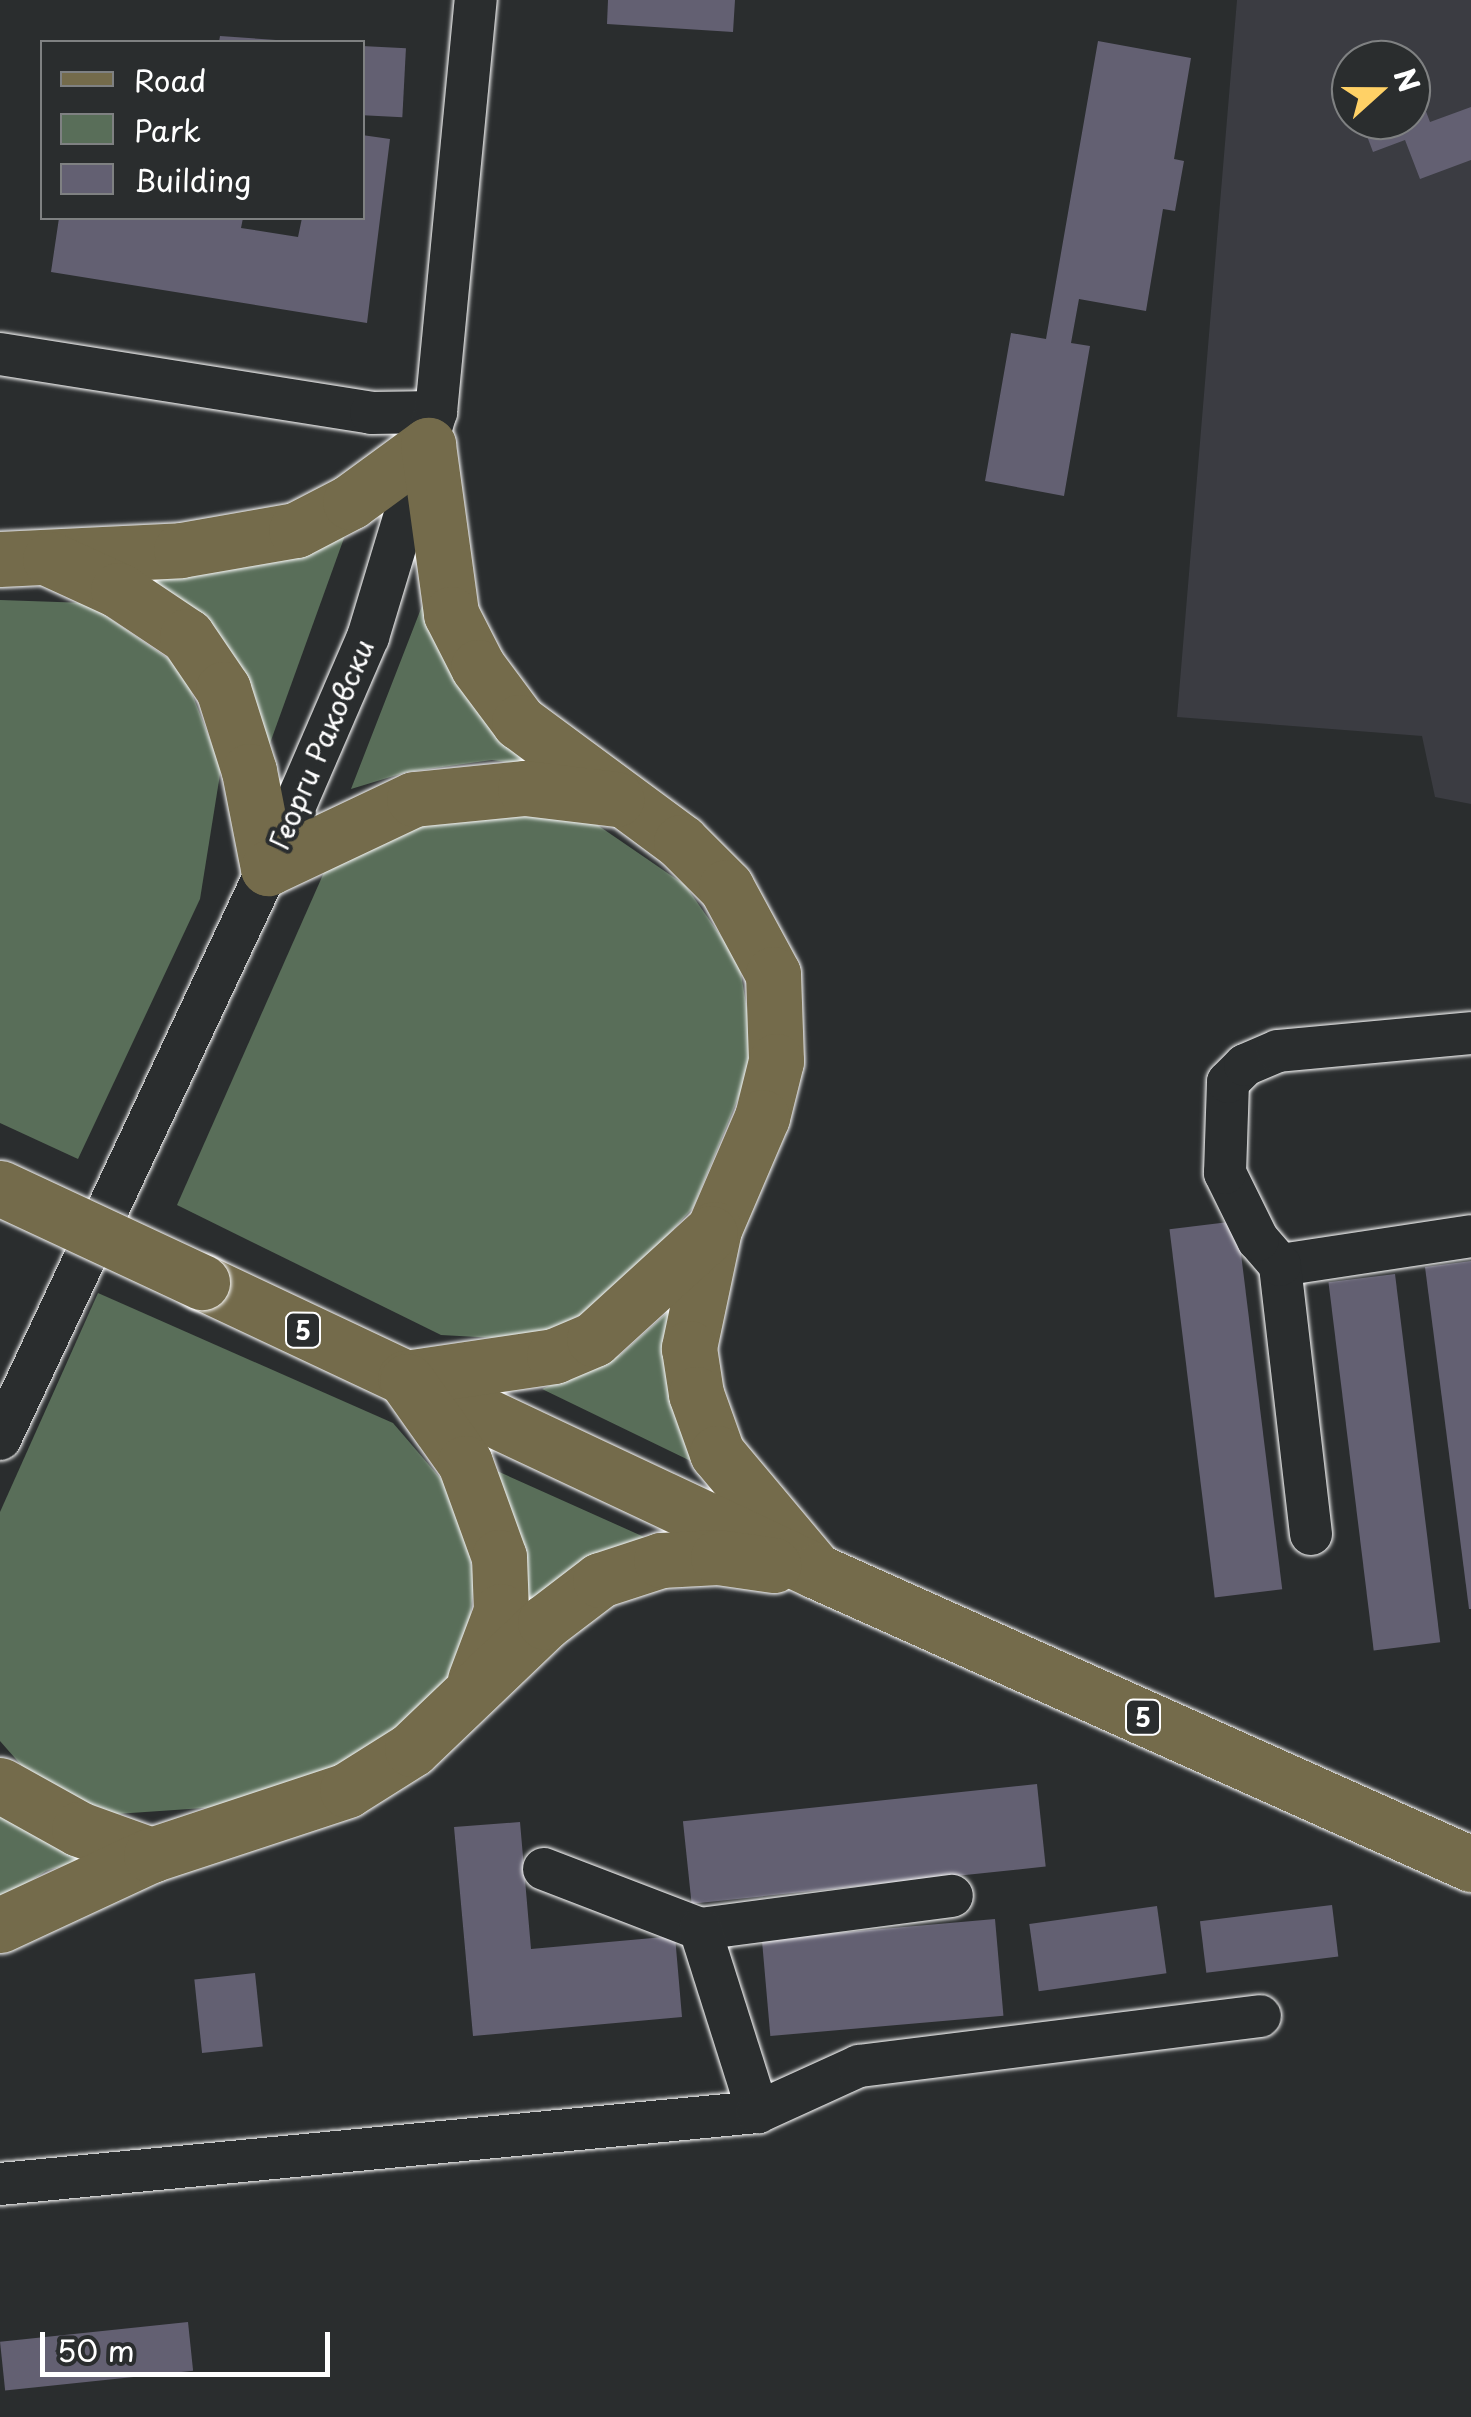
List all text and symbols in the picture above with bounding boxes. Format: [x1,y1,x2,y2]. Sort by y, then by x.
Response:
legend [40,40,365,220]
north arrow [1331,40,1431,140]
text: Road [134,57,207,102]
text: N [1384,62,1432,98]
text: Park [134,107,201,152]
text: Building [134,157,251,202]
street label: Георги Раковски [261,633,381,855]
road number: 5 [283,1310,323,1350]
road number: 5 [1123,1697,1163,1737]
scale bar [45,2312,335,2374]
text: 50 m [57,2327,135,2372]

